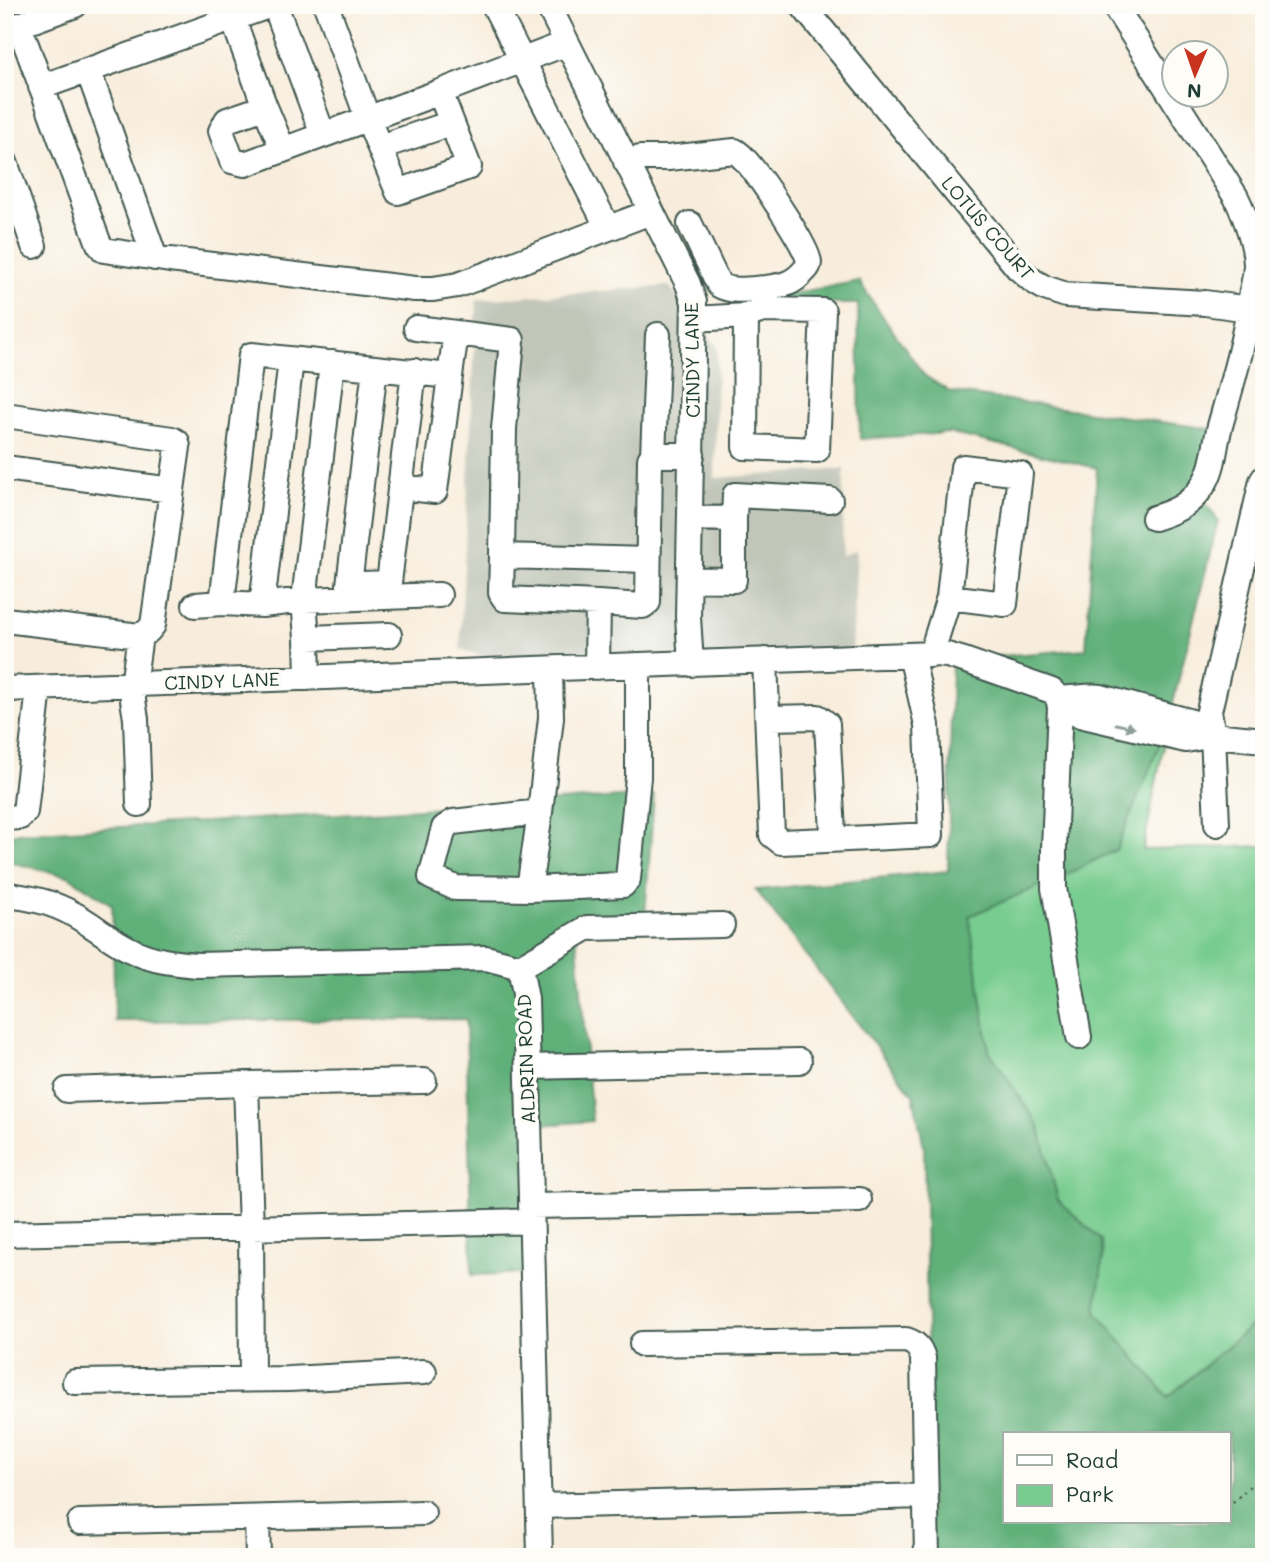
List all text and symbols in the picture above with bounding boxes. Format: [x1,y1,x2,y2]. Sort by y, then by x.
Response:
north arrow [1160,38,1230,108]
text: N [1187,79,1202,104]
street label: LOTUS COURT [937,171,1040,285]
street label: CINDY LANE [678,302,705,418]
street label: CINDY LANE [164,666,280,695]
one-way arrow [1114,720,1136,731]
street label: ALDRIN ROAD [511,994,540,1125]
legend [1003,1432,1230,1524]
text: Road [1066,1446,1118,1473]
text: Park [1066,1480,1114,1507]

